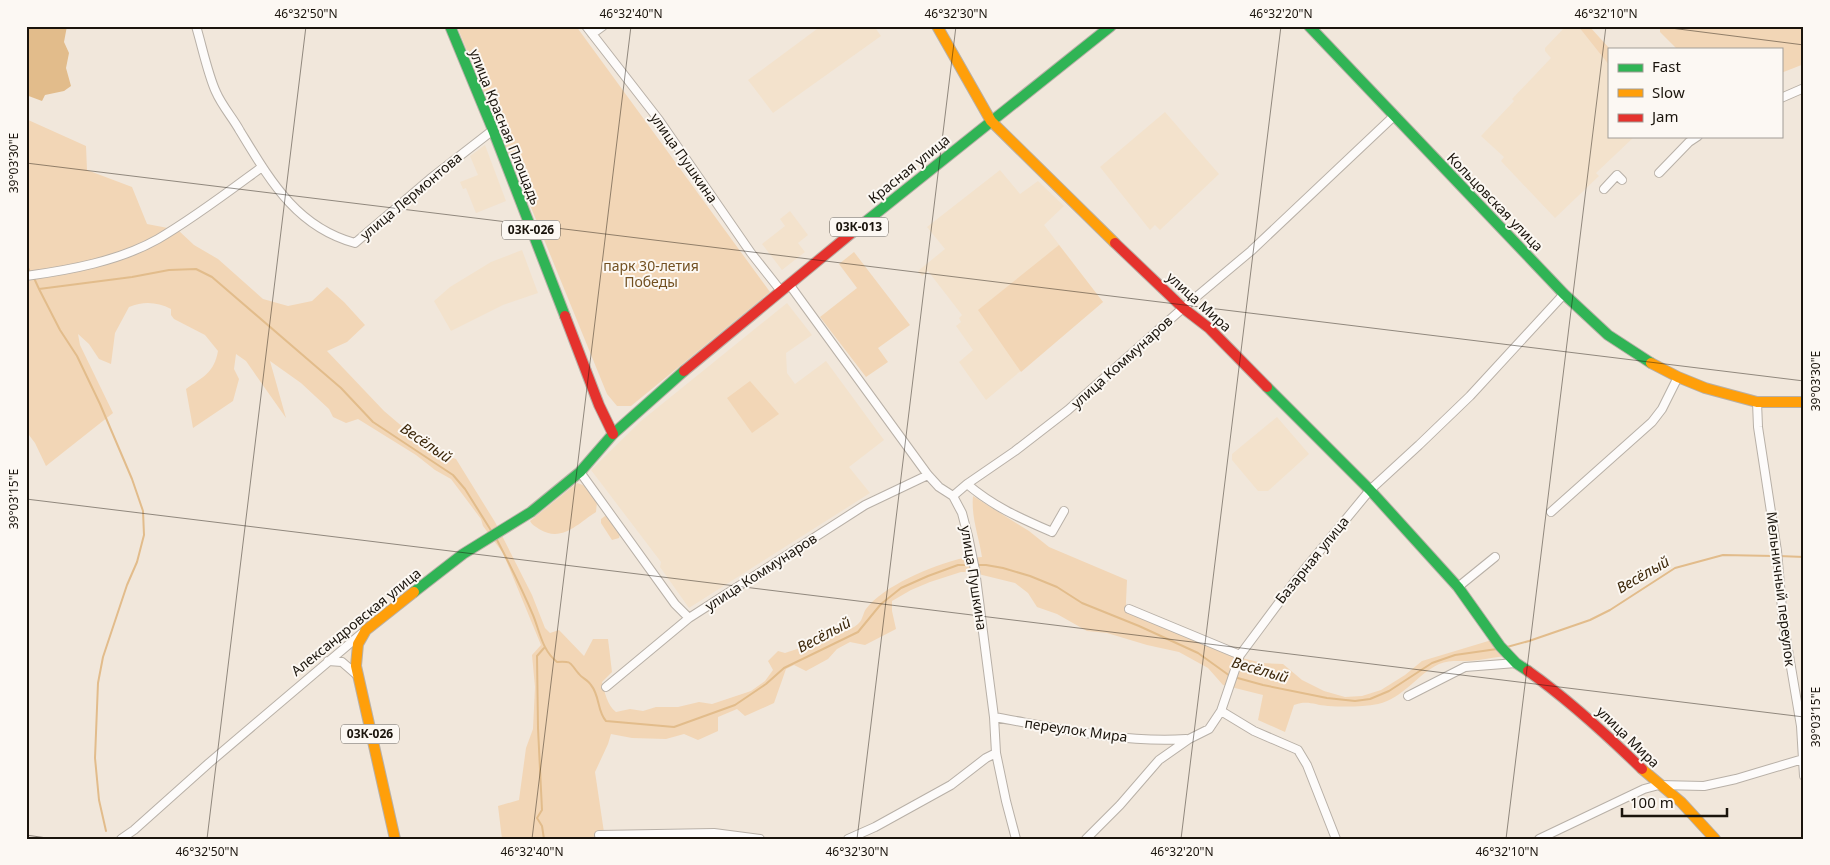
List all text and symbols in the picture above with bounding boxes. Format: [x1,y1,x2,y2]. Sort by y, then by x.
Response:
text: 46°32'50"N [274,5,338,22]
text: 46°32'40"N [599,5,663,22]
text: 46°32'30"N [924,5,988,22]
text: 46°32'20"N [1249,5,1313,22]
text: 46°32'10"N [1574,5,1638,22]
street label: улица Красная Площадь [465,46,545,208]
legend [1608,48,1782,138]
text: Fast [1652,56,1681,76]
text: Slow [1652,82,1685,102]
text: Jam [1650,106,1679,126]
street label: улица Пушкина [646,109,723,206]
street label: Красная улица [864,130,953,207]
text: 39°03'30"E [5,133,22,193]
street label: улица Лермонтова [356,147,466,244]
street label: Кольцовская улица [1443,148,1548,255]
road number: 03К-013 [830,218,888,236]
road number: 03К-026 [502,220,560,240]
park label: парк 30-летия Победы [603,256,699,291]
street label: улица Мира [1163,267,1236,336]
street label: улица Коммунаров [1067,311,1176,412]
text: 39°03'30"E [1807,351,1824,411]
water label: Весёлый [397,418,457,467]
text: 39°03'15"E [5,469,22,529]
street label: Мельничный переулок [1763,510,1800,668]
street label: Базарная улица [1270,512,1353,607]
street label: улица Пушкина [957,524,992,632]
street label: улица Коммунаров [701,528,820,615]
water label: Весёлый [1612,551,1673,597]
street label: Александровская улица [287,563,425,680]
water label: Весёлый [793,611,854,657]
water label: Весёлый [1230,651,1291,687]
text: 39°03'15"E [1807,687,1824,747]
street label: улица Мира [1593,702,1664,772]
street label: переулок Мира [1023,713,1129,746]
road number: 03К-026 [341,724,399,744]
scale bar [1622,785,1728,817]
text: 100 m [1630,792,1674,812]
text: 46°32'50"N [175,843,239,860]
text: 46°32'40"N [500,843,564,860]
text: 46°32'30"N [825,843,889,860]
text: 46°32'20"N [1150,843,1214,860]
text: 46°32'10"N [1475,843,1539,860]

